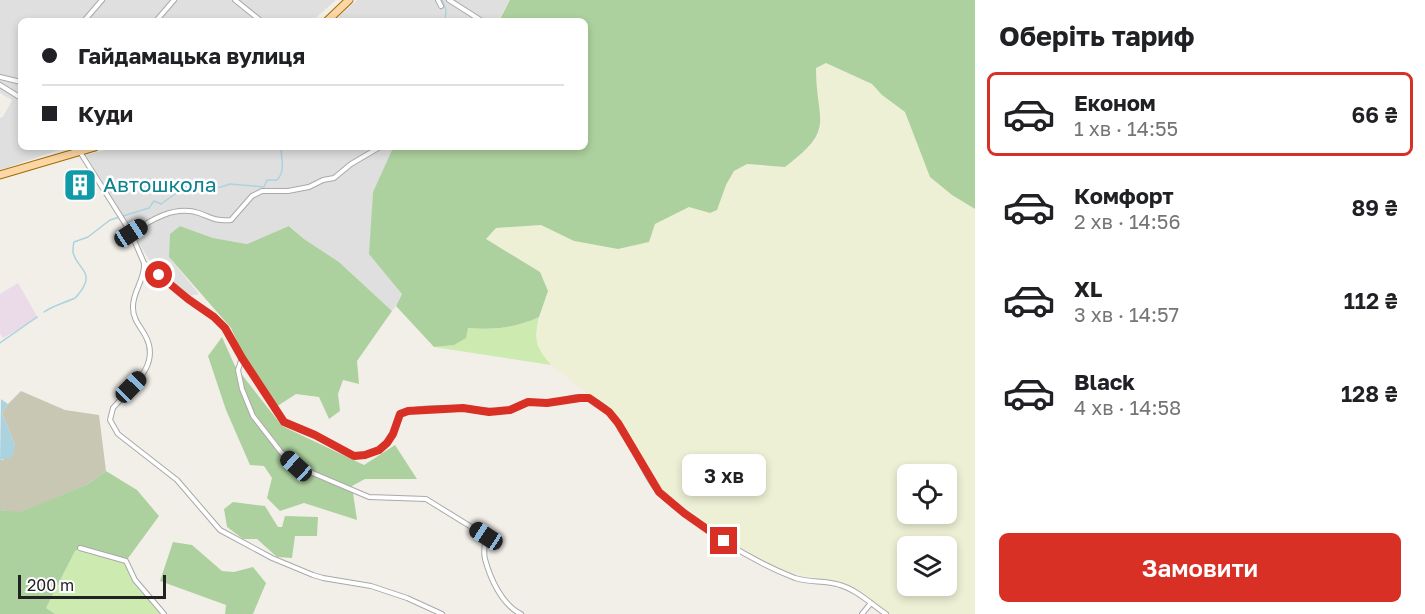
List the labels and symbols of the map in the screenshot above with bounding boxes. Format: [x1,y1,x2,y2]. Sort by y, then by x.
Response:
building icon: Автошкола [62,167,98,203]
place label: Автошкола [103,171,217,197]
car [111,216,151,250]
route start [145,261,172,288]
car [112,368,150,406]
car [277,447,315,485]
callout: 3 хв [682,454,766,496]
car [466,519,506,553]
route end [710,527,737,554]
scale bar [18,572,166,600]

